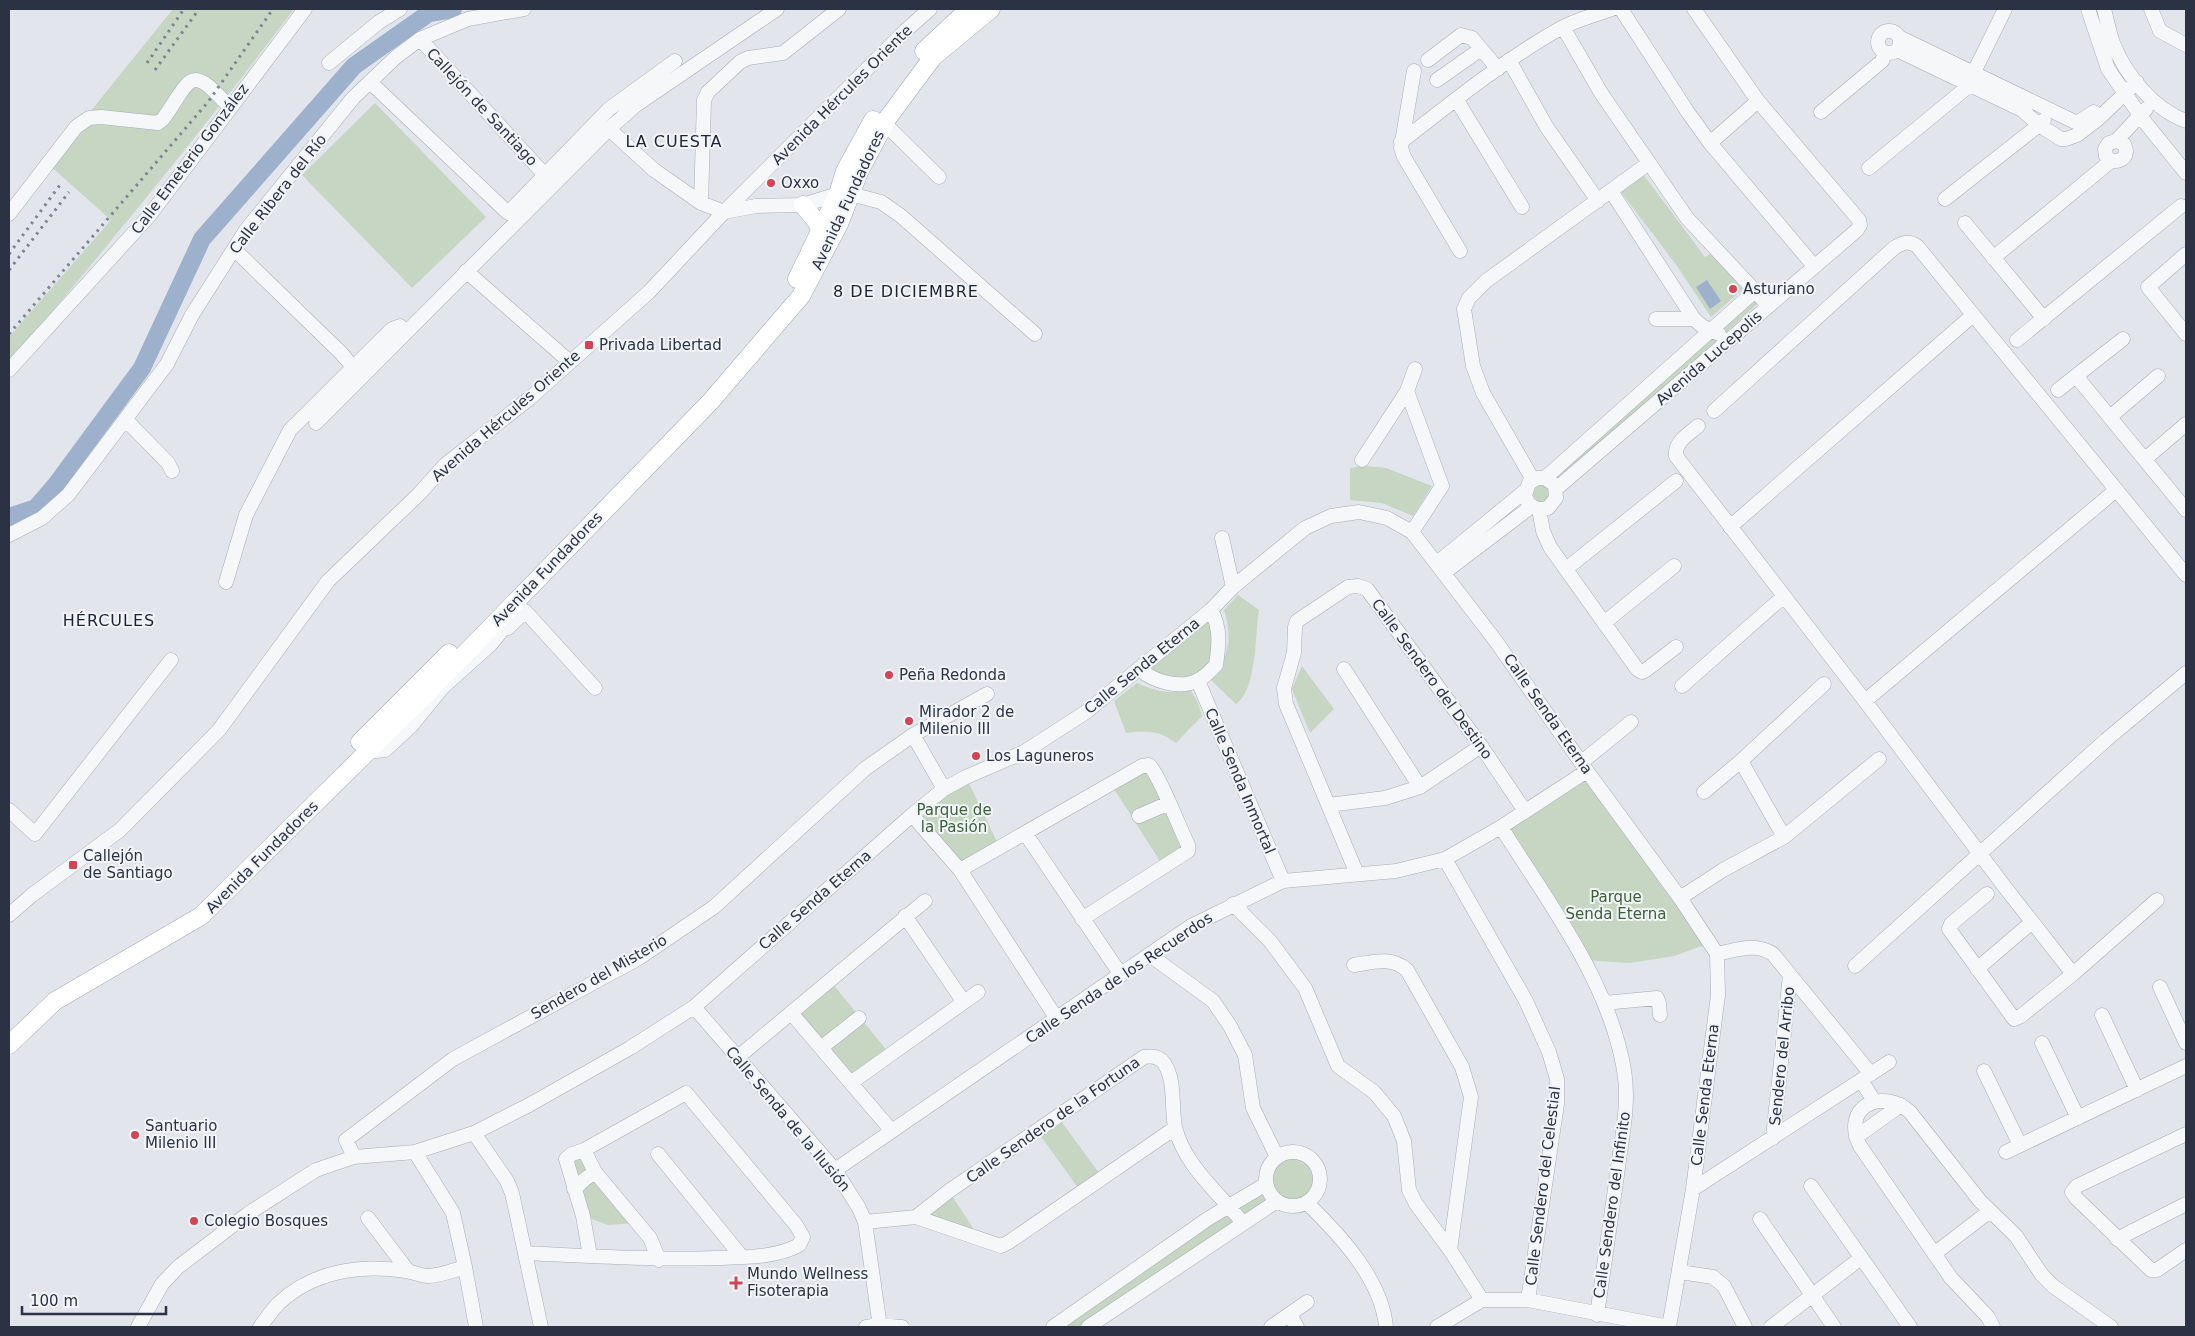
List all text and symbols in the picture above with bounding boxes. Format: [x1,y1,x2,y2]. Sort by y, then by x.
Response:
street label: Avenida Hércules Oriente [768,21,916,169]
street label: Callejón de Santiago [423,44,541,170]
street label: Calle Emeterio González [128,80,252,238]
street label: Avenida Fundadores [808,127,888,273]
street label: Calle Ribera del Río [226,131,330,257]
district label: LA CUESTA [626,132,722,151]
place label: Oxxo [781,174,819,192]
marker: Oxxo [765,177,777,189]
place label: Asturiano [1743,280,1815,298]
district label: 8 DE DICIEMBRE [833,282,979,301]
marker: Asturiano [1727,283,1739,295]
street label: Avenida Lucepolis [1652,307,1766,409]
place label: Privada Libertad [599,336,722,354]
marker: Privada Libertad [583,339,595,351]
street label: Avenida Hércules Oriente [428,347,584,485]
street label: Avenida Fundadores [488,508,606,630]
street label: Calle Sendero del Destino [1368,595,1496,763]
district label: HÉRCULES [63,611,155,630]
street label: Calle Senda Eterna [1081,614,1203,718]
street label: Calle Senda Eterna [1500,650,1596,778]
place label: Peña Redonda [899,666,1006,684]
marker: Peña Redonda [883,669,895,681]
place label: Mirador 2 de Milenio III [919,703,1014,738]
street label: Calle Senda Inmortal [1201,705,1279,857]
marker: Mirador 2 de Milenio III [903,715,915,727]
place label: Los Laguneros [986,747,1094,765]
marker: Los Laguneros [970,750,982,762]
street label: Avenida Fundadores [202,797,322,917]
park label: Parque de la Pasión [916,801,992,836]
street label: Calle Senda Eterna [755,846,875,954]
place label: Callejón de Santiago [83,847,173,882]
marker: Callejón de Santiago [67,859,79,871]
park label: Parque Senda Eterna [1566,888,1666,923]
street label: Calle Senda de los Recuerdos [1022,908,1216,1047]
street label: Sendero del Misterio [528,931,670,1023]
street label: Sendero del Arribo [1766,986,1798,1126]
street label: Calle Senda Eterna [1687,1023,1723,1167]
street label: Calle Senda de la Ilusión [722,1043,854,1195]
street label: Calle Sendero de la Fortuna [963,1053,1143,1187]
street label: Calle Sendero del Celestial [1522,1085,1564,1287]
street label: Calle Sendero del Infinito [1590,1110,1634,1300]
place label: Santuario Milenio III [145,1117,217,1152]
marker: Santuario Milenio III [129,1129,141,1141]
place label: Colegio Bosques [204,1212,328,1230]
marker: Colegio Bosques [188,1215,200,1227]
place label: Mundo Wellness Fisoterapia [747,1265,868,1300]
marker: Mundo Wellness Fisoterapia [729,1276,743,1290]
scale bar [22,1284,166,1316]
text: 100 m [30,1292,78,1310]

